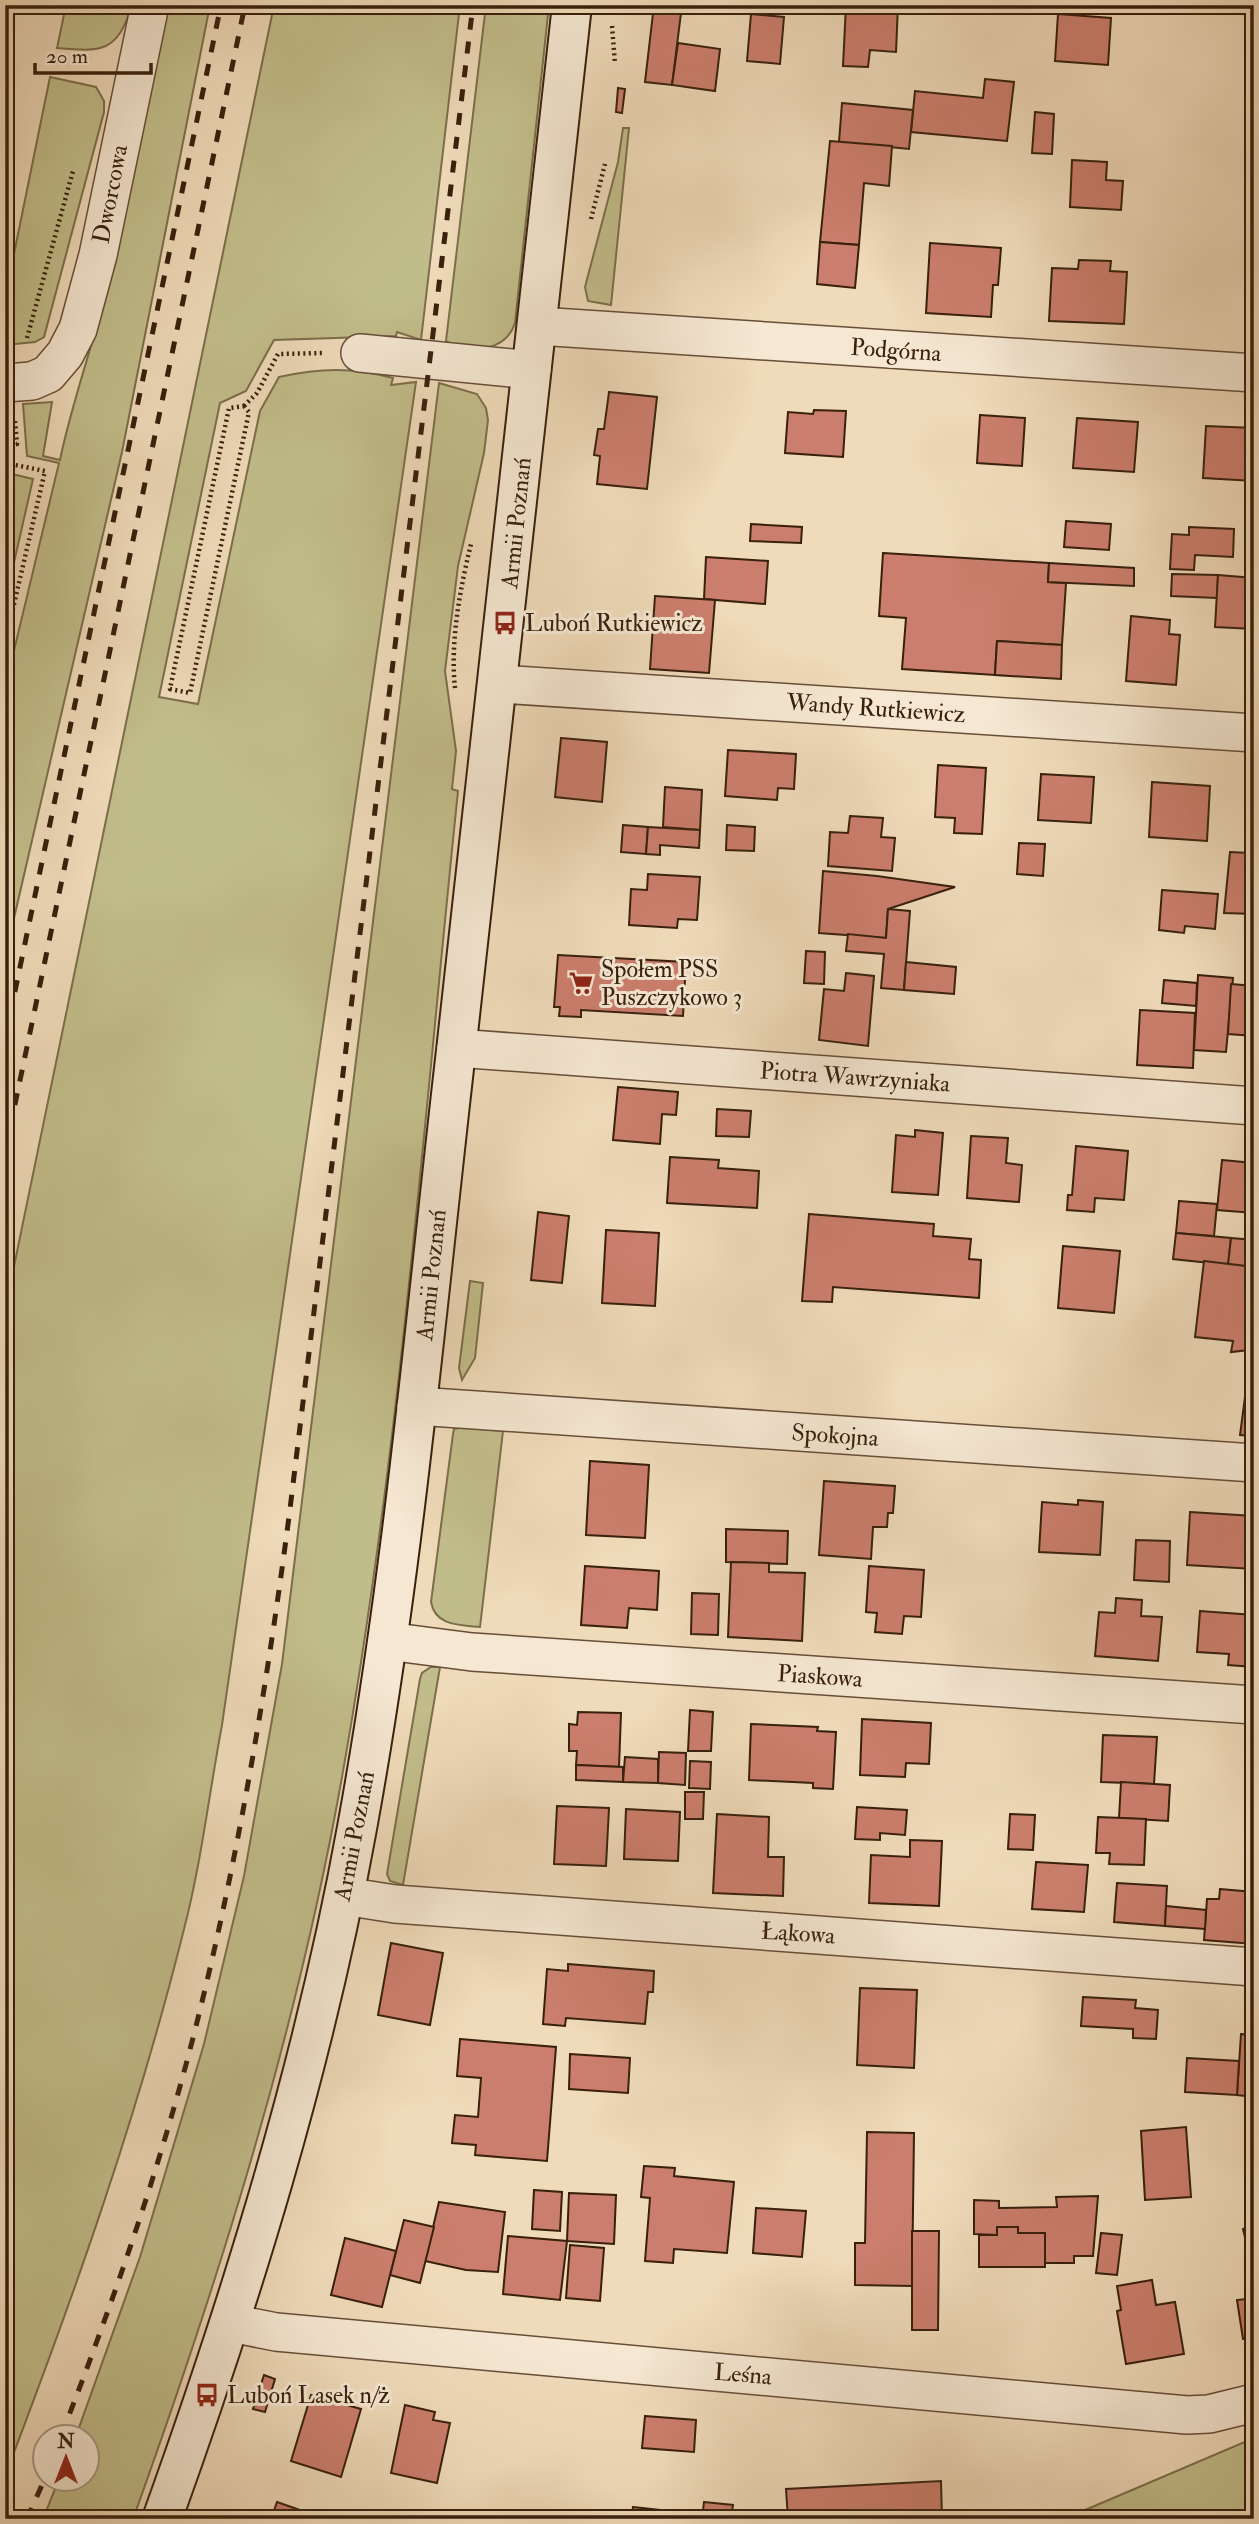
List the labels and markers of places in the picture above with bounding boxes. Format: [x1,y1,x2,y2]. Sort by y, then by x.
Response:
place label: Luboń Rutkiewicz [525,608,703,639]
bus stop icon: Luboń Rutkiewicz [491,609,519,637]
place label: Społem PSS Puszczykowo 3 [601,954,742,1013]
supermarket icon: Społem PSS Puszczykowo 3 [567,969,595,997]
place label: Luboń Lasek n/ż [227,2380,390,2411]
bus stop icon: Luboń Lasek n/ż [193,2381,221,2409]

